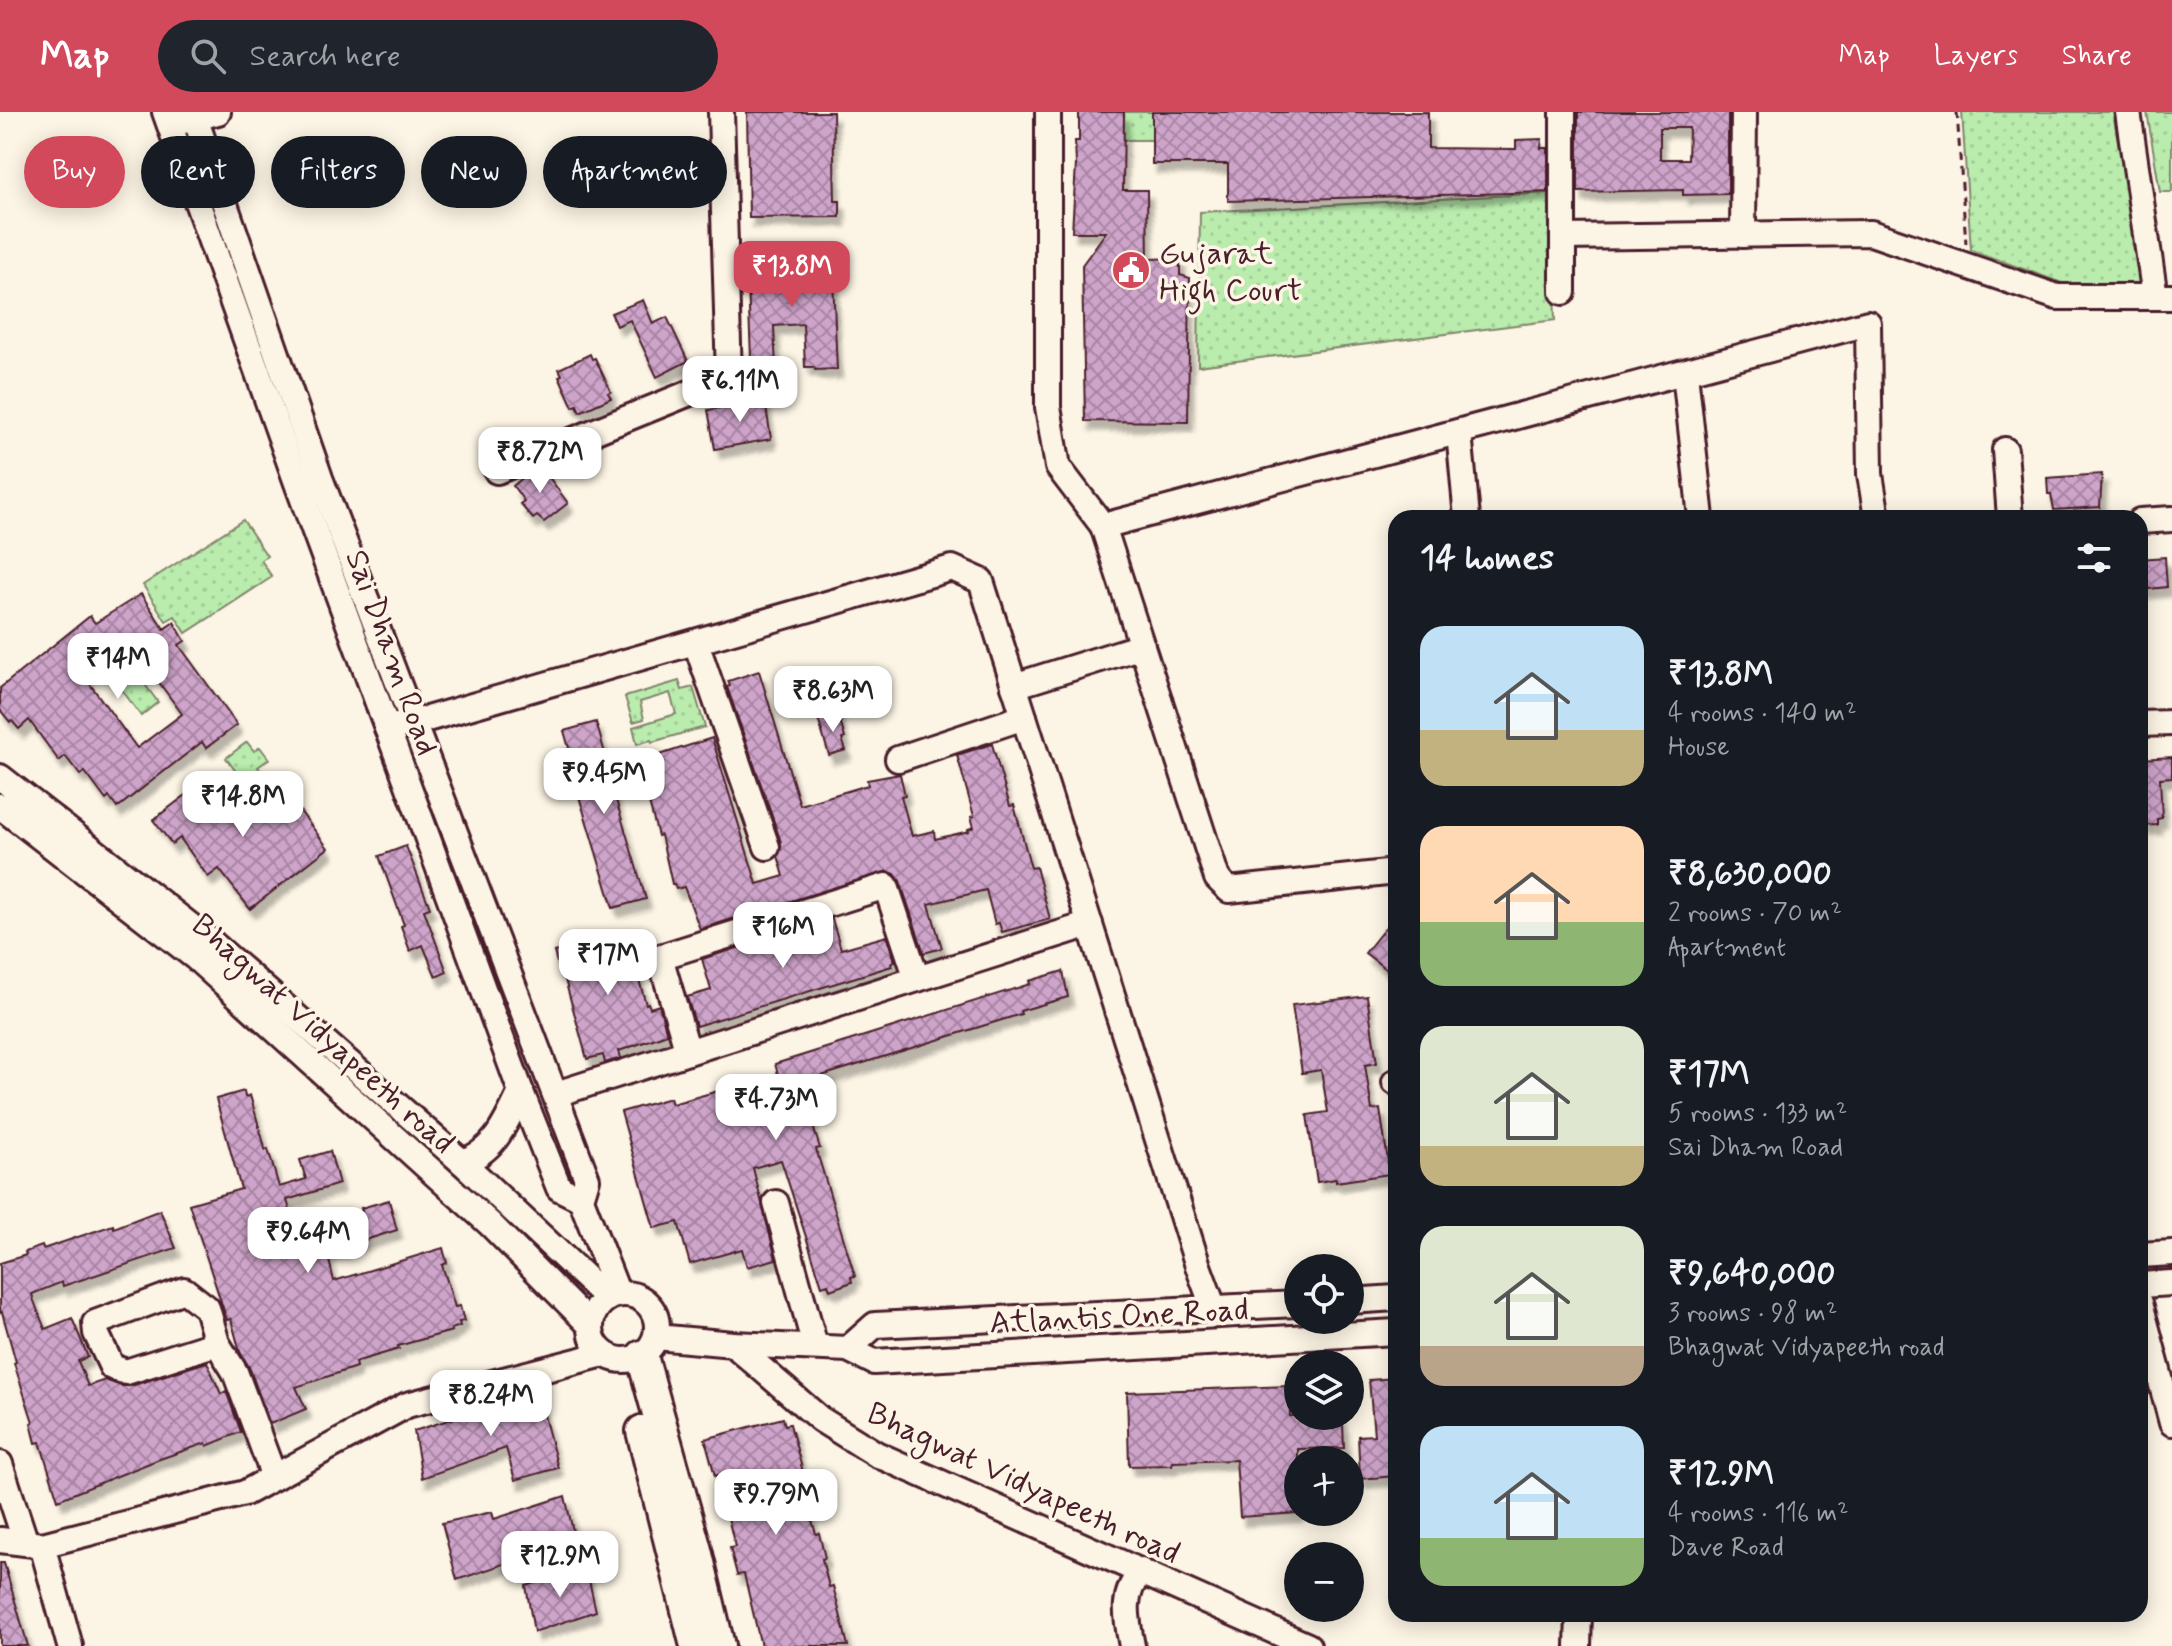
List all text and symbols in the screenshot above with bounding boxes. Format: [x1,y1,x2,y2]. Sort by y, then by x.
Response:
search box [158,20,718,92]
text: Map [40,32,110,81]
icon: search [186,34,230,78]
text: Search here [250,37,401,76]
text: Map [1839,38,1890,75]
text: Layers [1934,38,2018,75]
text: Share [2062,38,2132,75]
chip: Buy [24,136,125,208]
chip: Rent [141,136,255,208]
chip: Filters [271,136,405,208]
chip: New [421,136,527,208]
chip: Apartment [543,136,727,208]
place label: Gujarat High Court [1159,233,1302,315]
pin: ₹13.8M [727,241,857,309]
public building icon: Gujarat High Court [1110,249,1152,291]
text: ₹13.8M [752,250,832,284]
pin: ₹6.11M [675,356,805,424]
text: ₹6.11M [700,365,780,399]
pin: ₹8.72M [475,427,605,495]
text: ₹8.72M [496,436,584,470]
text: 14 homes [1420,536,1554,581]
icon: filters [2072,536,2116,580]
street label: Sai Dham Road [335,544,448,761]
pin: ₹14M [71,633,165,701]
text: ₹14M [85,642,151,676]
text: ₹13.8M [1668,652,1773,697]
icon: home [1484,658,1580,754]
pin: ₹8.63M [768,666,898,734]
text: ₹8.63M [792,675,874,709]
text: 4 rooms · 140 m² [1668,697,1857,731]
text: House [1668,731,1729,765]
pin: ₹9.45M [539,748,669,816]
text: ₹9.45M [562,757,646,791]
pin: ₹14.8M [178,771,308,839]
text: ₹14.8M [200,780,286,814]
text: ₹8,630,000 [1668,852,1832,897]
icon: home [1484,858,1580,954]
text: 2 rooms · 70 m² [1668,897,1842,931]
pin: ₹16M [736,902,830,970]
street label: Bhagwat Vidyapeeth road [181,905,463,1166]
text: ₹16M [751,911,815,945]
pin: ₹17M [561,929,655,997]
text: Apartment [1668,931,1786,965]
text: ₹17M [577,938,639,972]
text: ₹17M [1668,1052,1750,1097]
icon: home [1484,1058,1580,1154]
pin: ₹4.73M [711,1074,841,1142]
text: ₹4.73M [734,1083,819,1117]
text: 5 rooms · 133 m² [1668,1097,1847,1131]
text: Sai Dham Road [1668,1131,1843,1165]
pin: ₹9.64M [243,1207,373,1275]
text: ₹9.64M [266,1216,350,1250]
text: ₹9,640,000 [1668,1252,1836,1297]
map controls [1284,1254,1364,1622]
button: locate [1284,1254,1364,1334]
icon: home [1484,1258,1580,1354]
street label: Atlantis One Road [989,1289,1250,1345]
text: 3 rooms · 98 m² [1668,1297,1837,1331]
text: Bhagwat Vidyapeeth road [1668,1331,1945,1365]
button: layers [1284,1350,1364,1430]
pin: ₹8.24M [426,1370,556,1438]
text: ₹8.24M [448,1379,534,1413]
street label: Bhagwat Vidyapeeth road [859,1393,1186,1577]
button: + [1284,1446,1364,1526]
text: ₹12.9M [1668,1452,1774,1497]
icon: home [1484,1458,1580,1554]
pin: ₹9.79M [711,1469,841,1537]
text: ₹9.79M [732,1478,820,1512]
text: 4 rooms · 116 m² [1668,1497,1849,1531]
pin: ₹12.9M [495,1531,625,1599]
text: Dave Road [1668,1531,1784,1565]
text: ₹12.9M [519,1540,601,1574]
button: − [1284,1542,1364,1622]

